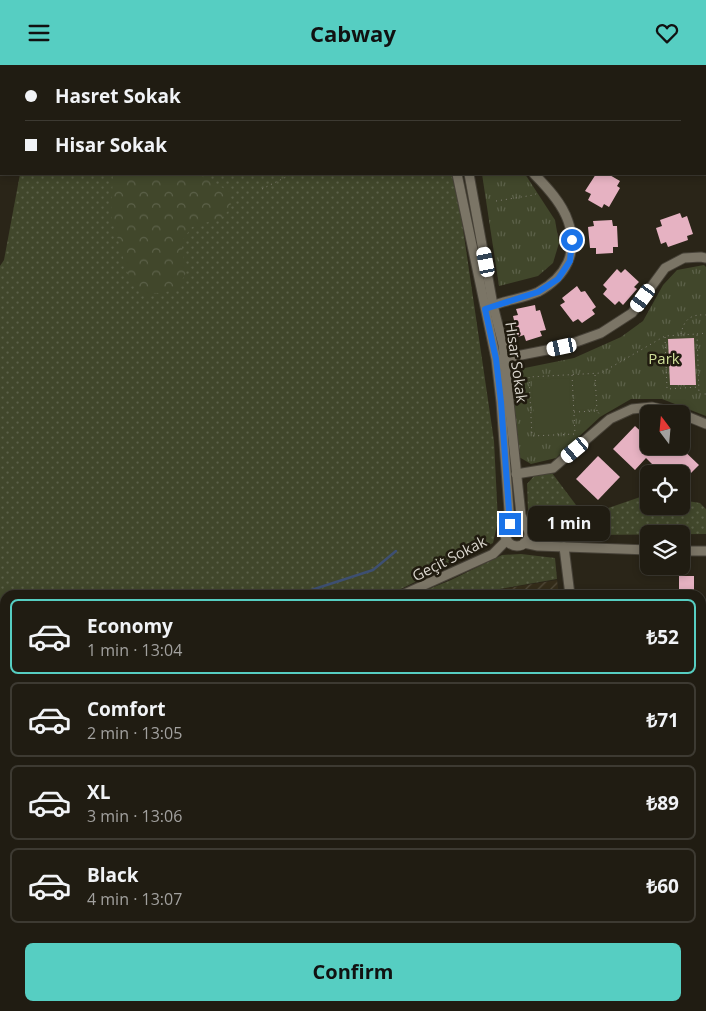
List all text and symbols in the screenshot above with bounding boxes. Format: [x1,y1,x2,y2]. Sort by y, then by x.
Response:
text: Cabway [310,18,396,48]
icon: menu [25,19,53,47]
icon: heart [653,19,681,47]
text: Hasret Sokak [55,83,181,109]
text: Hisar Sokak [55,132,167,158]
route start [561,229,583,251]
car [475,246,496,278]
car [628,281,657,315]
street label: Hisar Sokak [501,320,533,404]
car [545,337,578,357]
park label: Park [648,348,680,368]
north arrow [640,405,690,455]
map controls [640,405,690,575]
car [558,435,591,465]
button: locate [640,465,690,515]
callout: 1 min [528,507,610,541]
text: 1 min [547,512,591,534]
route end [499,513,521,535]
button: layers [640,525,690,575]
street label: Geçit Sokak [408,531,490,585]
text: Economy [87,613,173,639]
icon: car [27,614,72,659]
text: ₺52 [646,624,679,650]
text: 1 min · 13:04 [87,639,182,661]
text: Comfort [87,696,166,722]
icon: car [27,697,72,742]
text: ₺71 [646,707,679,733]
text: 2 min · 13:05 [87,722,182,744]
text: XL [87,779,110,805]
icon: car [27,780,72,825]
text: ₺89 [646,790,679,816]
text: 3 min · 13:06 [87,805,182,827]
text: Black [87,862,139,888]
icon: car [27,863,72,908]
text: ₺60 [646,873,679,899]
text: 4 min · 13:07 [87,888,182,910]
button: Confirm [25,943,681,1001]

